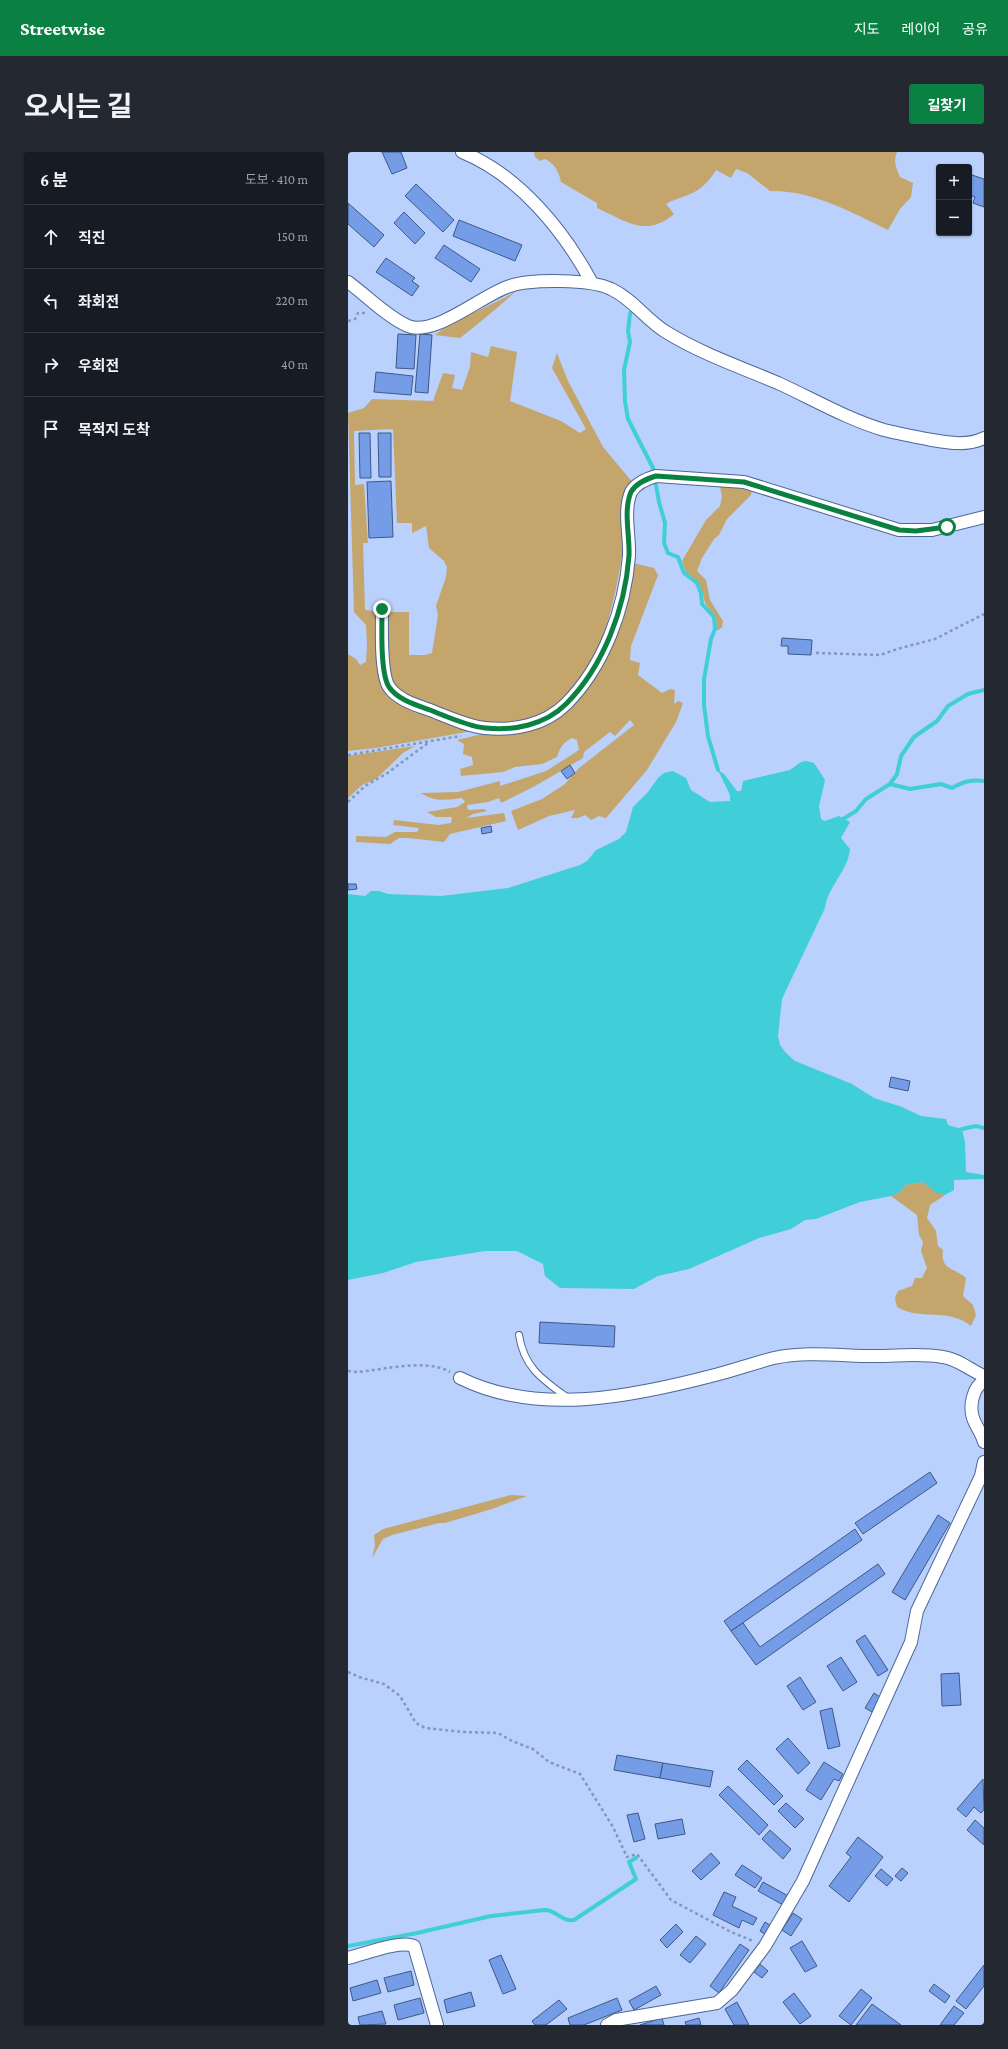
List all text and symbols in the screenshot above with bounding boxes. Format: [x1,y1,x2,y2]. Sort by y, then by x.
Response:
text: Streetwise [20,18,105,39]
text: 지도 [854,21,880,37]
text: 레이어 [902,21,940,37]
text: 공유 [962,21,988,37]
button: 길찾기 [909,84,984,124]
text: 오시는 길 [24,91,132,122]
map controls [936,164,972,236]
button: + [936,164,972,200]
text: 6 분 [40,171,68,190]
text: 도보 · 410 m [245,172,308,187]
button: − [936,200,972,236]
icon: ahead [40,226,62,248]
text: 150 m [277,229,308,244]
text: 직진 [78,230,106,246]
icon: left [40,290,62,312]
text: 220 m [275,293,308,308]
text: 좌회전 [78,294,119,310]
icon: right [40,354,62,376]
text: 40 m [281,357,308,372]
text: 우회전 [78,358,119,374]
icon: arrive [40,418,62,440]
text: 목적지 도착 [78,422,150,438]
route start [938,518,956,536]
route end [373,600,391,618]

